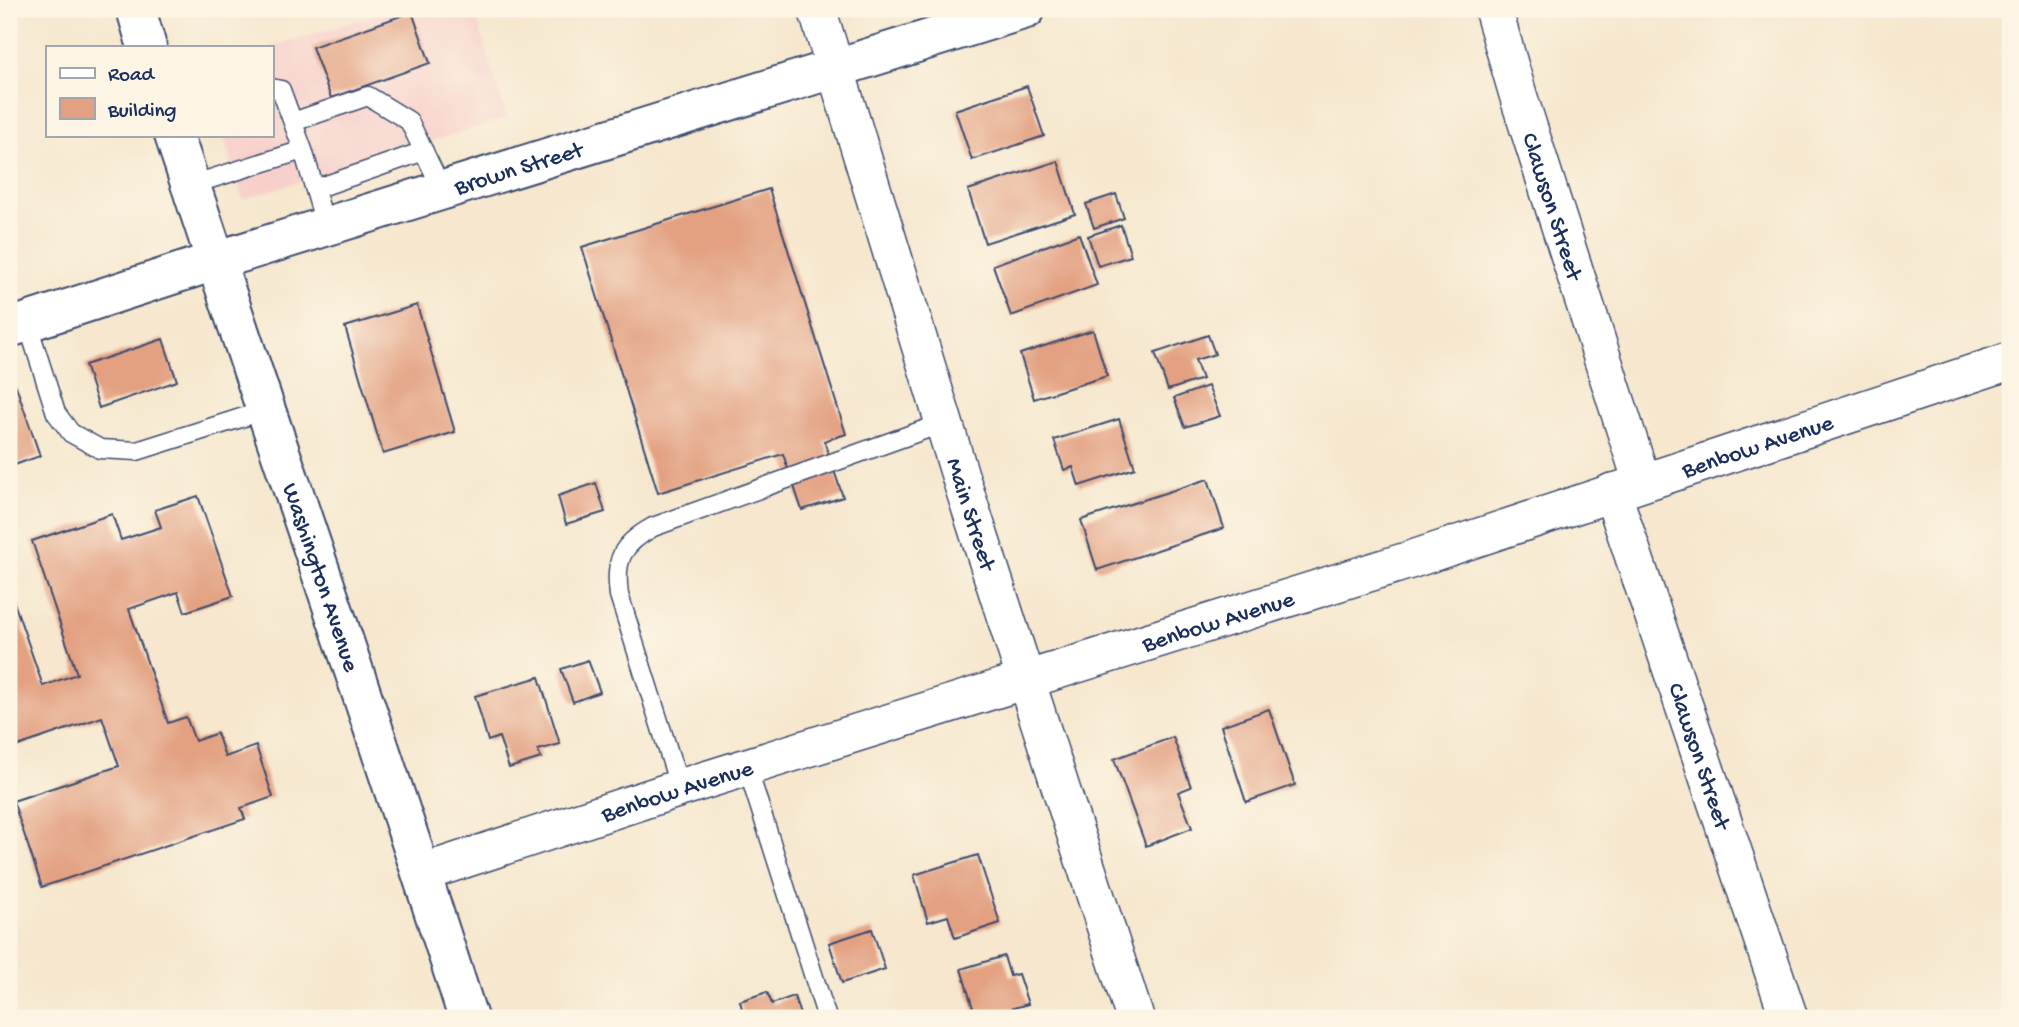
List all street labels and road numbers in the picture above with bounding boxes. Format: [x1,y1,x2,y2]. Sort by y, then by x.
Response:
street label: Clawson Street [1513,130,1588,286]
street label: Brown Street [450,136,589,204]
street label: Benbow Avenue [1678,409,1838,487]
street label: Main Street [938,455,1001,577]
street label: Washington Avenue [274,480,364,677]
street label: Benbow Avenue [1138,586,1299,661]
street label: Clawson Street [1659,680,1736,836]
street label: Benbow Avenue [597,755,758,831]

